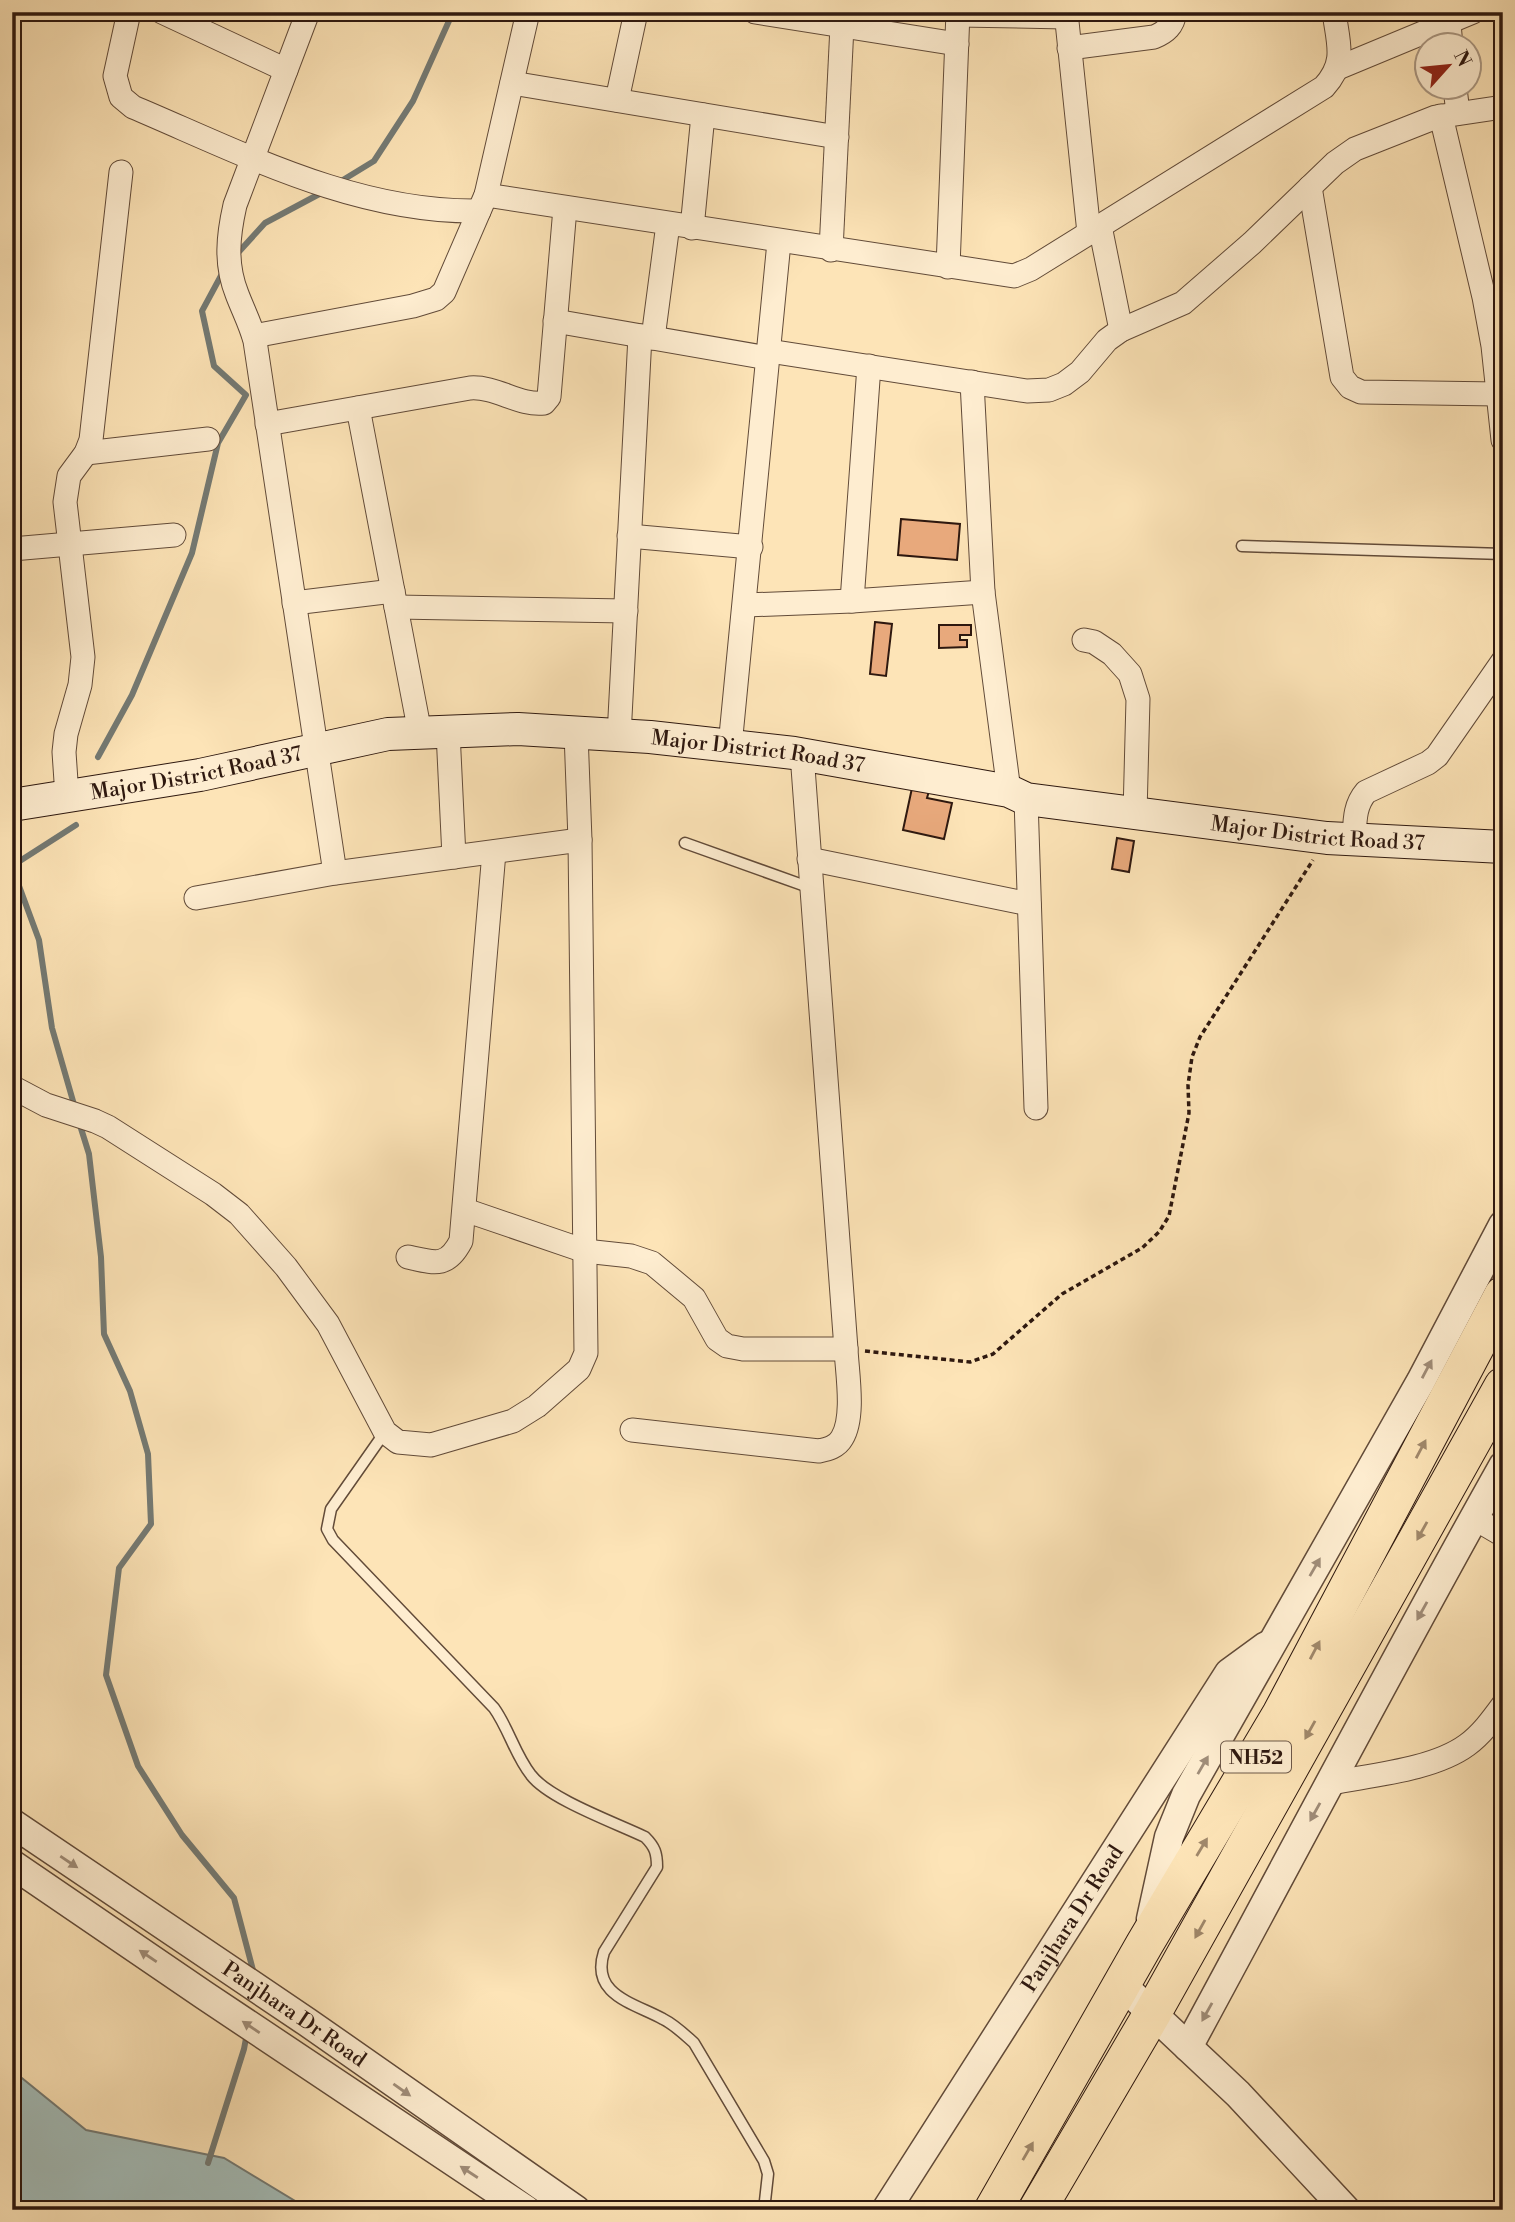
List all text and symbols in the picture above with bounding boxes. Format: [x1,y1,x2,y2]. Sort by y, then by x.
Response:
north arrow [1414,32,1484,102]
text: N [1448,47,1476,71]
street label: Major District Road 37 [650,725,867,779]
street label: Major District Road 37 [89,741,305,806]
street label: Major District Road 37 [1209,811,1426,857]
one-way arrow [1422,1359,1433,1379]
one-way arrow [1415,1439,1427,1459]
one-way arrow [1416,1522,1428,1541]
one-way arrow [1309,1557,1321,1577]
one-way arrow [1416,1602,1428,1621]
one-way arrow [1309,1640,1320,1660]
one-way arrow [1304,1720,1316,1739]
road number: NH52 [1221,1742,1291,1772]
one-way arrow [1197,1755,1209,1774]
one-way arrow [1309,1802,1321,1822]
one-way arrow [1196,1838,1208,1857]
street label: Panjhara Dr Road [1017,1841,1130,1997]
one-way arrow [59,1855,78,1868]
one-way arrow [1194,1919,1206,1939]
one-way arrow [138,1950,158,1963]
street label: Panjhara Dr Road [217,1956,371,2073]
one-way arrow [1201,2002,1212,2022]
one-way arrow [242,2021,261,2034]
one-way arrow [393,2083,411,2097]
one-way arrow [1022,2141,1034,2161]
one-way arrow [459,2166,479,2179]

